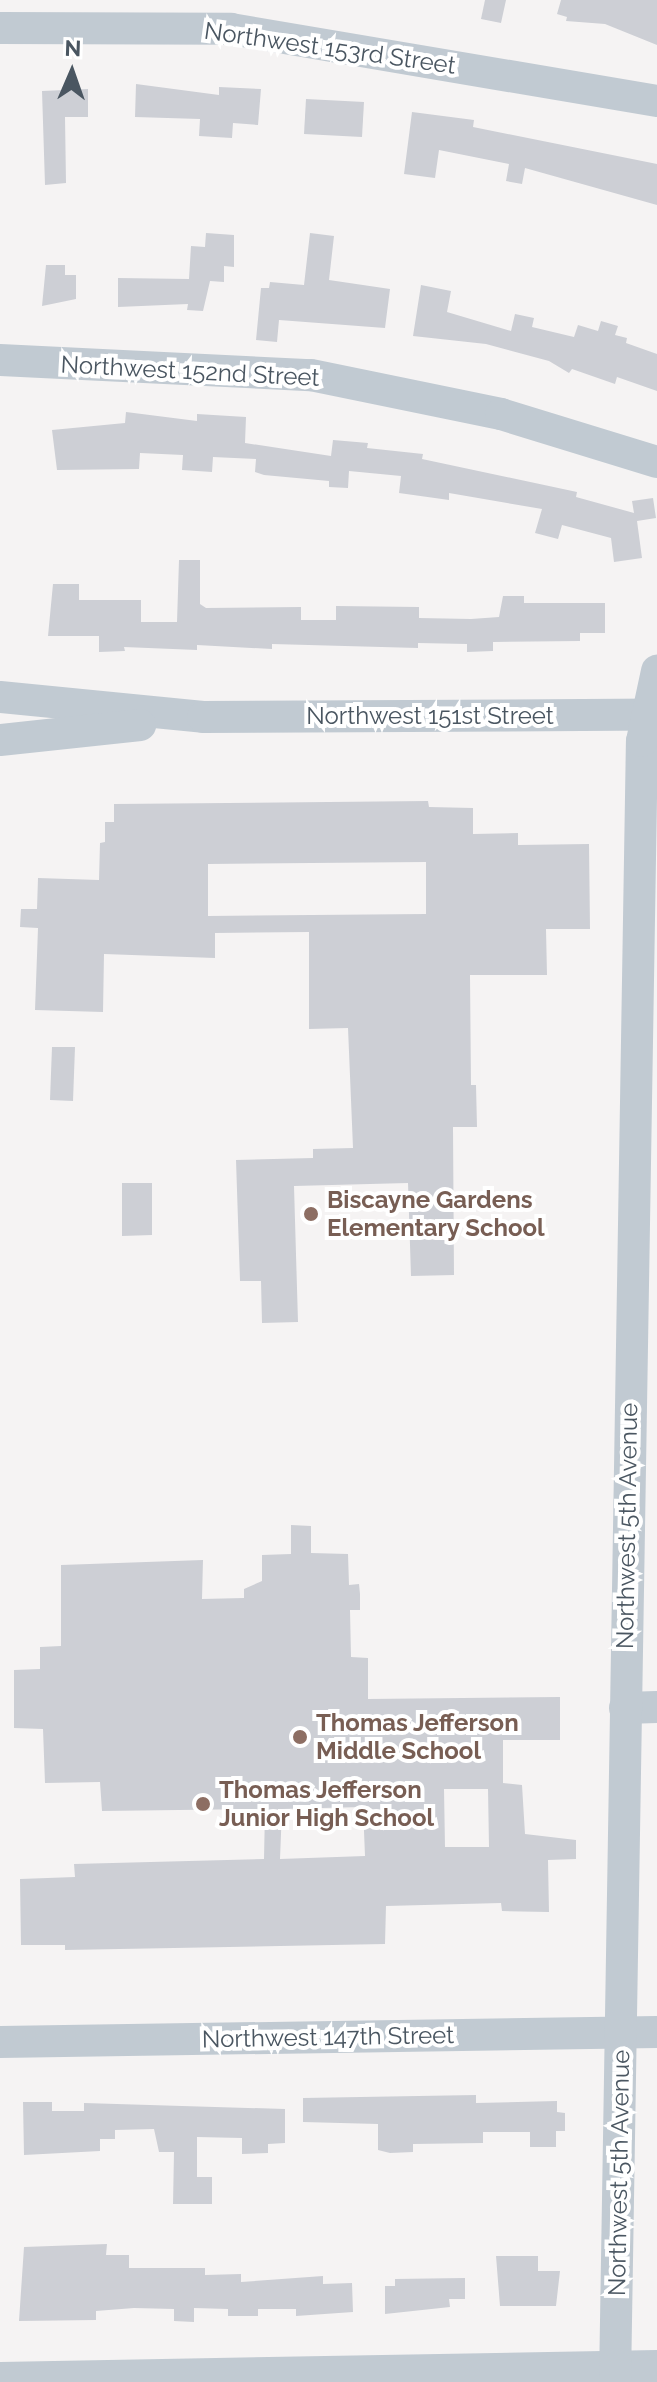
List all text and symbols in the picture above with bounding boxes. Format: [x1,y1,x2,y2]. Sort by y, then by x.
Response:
street label: Northwest 153rd Street [202,16,458,80]
north arrow [32,32,112,112]
text: N [64,35,82,61]
street label: Northwest 152nd Street [60,350,320,392]
street label: Northwest 151st Street [306,702,554,730]
place label: Biscayne Gardens Elementary School [327,1186,545,1242]
marker: Biscayne Gardens Elementary School [302,1205,320,1223]
street label: Northwest 5th Avenue [610,1402,644,1650]
place label: Thomas Jefferson Middle School [316,1709,519,1765]
marker: Thomas Jefferson Middle School [291,1728,309,1746]
place label: Thomas Jefferson Junior High School [219,1776,435,1832]
marker: Thomas Jefferson Junior High School [194,1795,212,1813]
street label: Northwest 147th Street [202,2020,454,2054]
street label: Northwest 5th Avenue [602,2049,636,2297]

